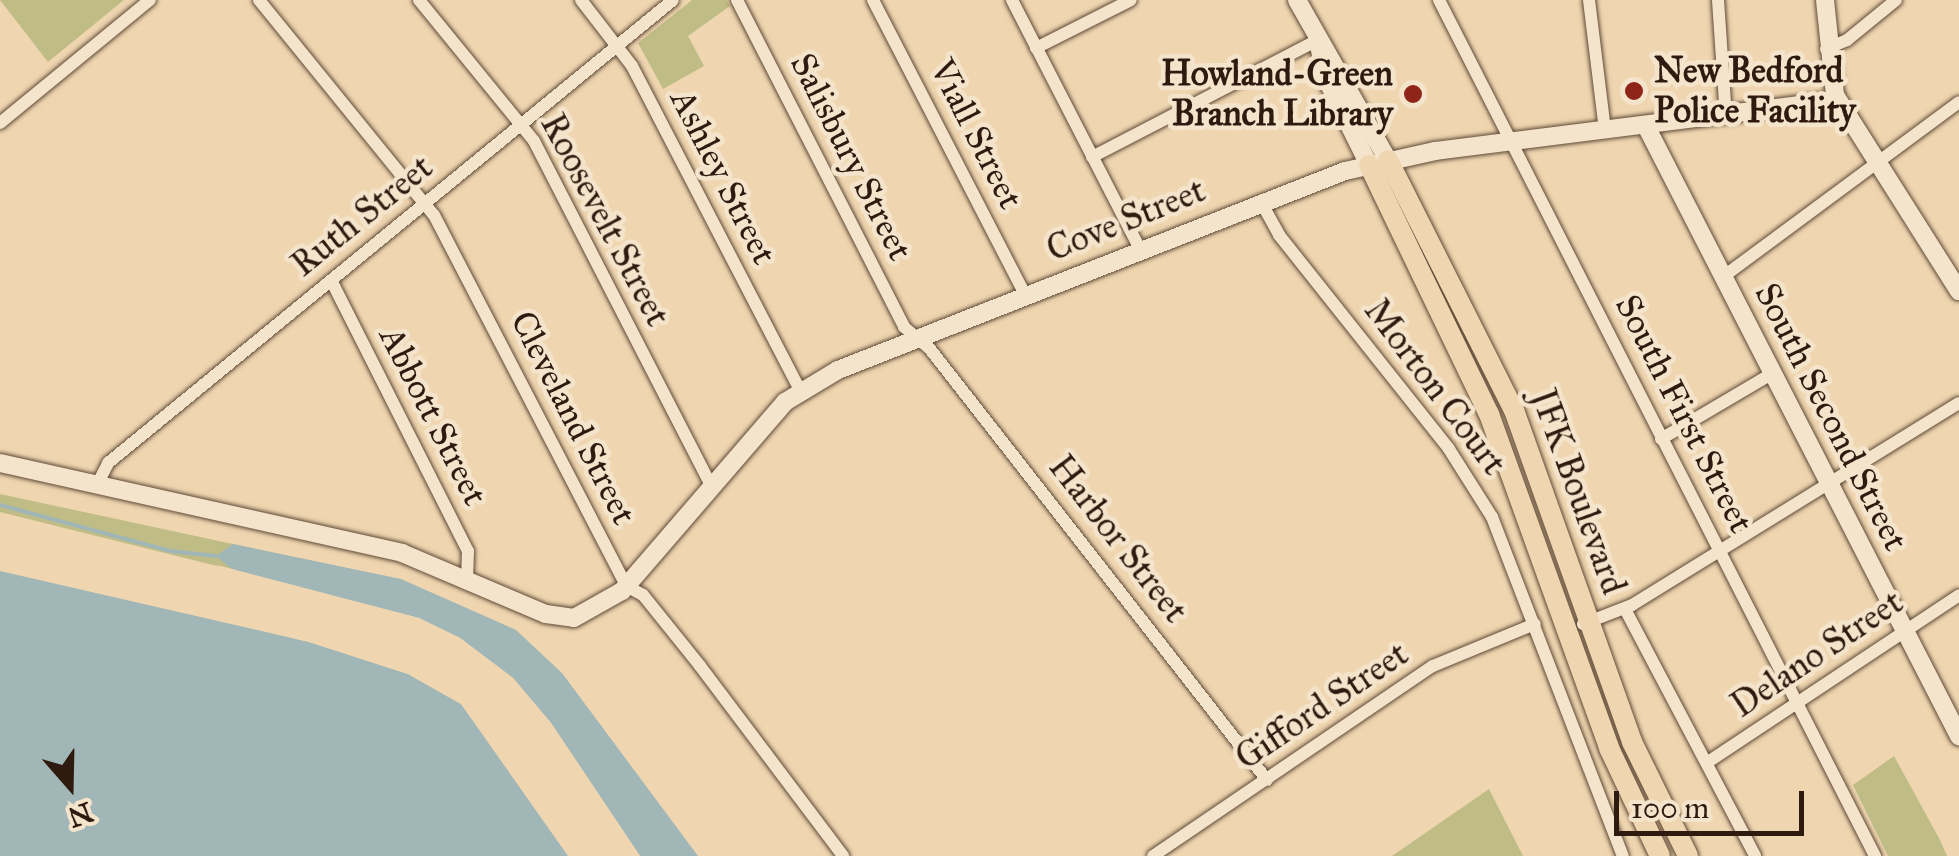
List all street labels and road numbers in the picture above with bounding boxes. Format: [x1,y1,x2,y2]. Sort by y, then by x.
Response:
street label: Salisbury Street [781,47,921,267]
street label: Viall Street [920,52,1032,216]
street label: Ashley Street [661,83,785,271]
street label: Roosevelt Street [531,107,679,333]
street label: Ruth Street [283,146,441,286]
street label: Cove Street [1041,169,1211,271]
street label: South Second Street [1745,276,1917,558]
street label: South First Street [1606,288,1762,540]
street label: Morton Court [1355,291,1515,483]
street label: Cleveland Street [501,304,645,532]
street label: Abbott Street [370,320,496,512]
street label: JFK Boulevard [1522,384,1634,600]
street label: Harbor Street [1040,447,1196,631]
street label: Delano Street [1723,581,1911,727]
street label: Gifford Street [1228,633,1416,779]

